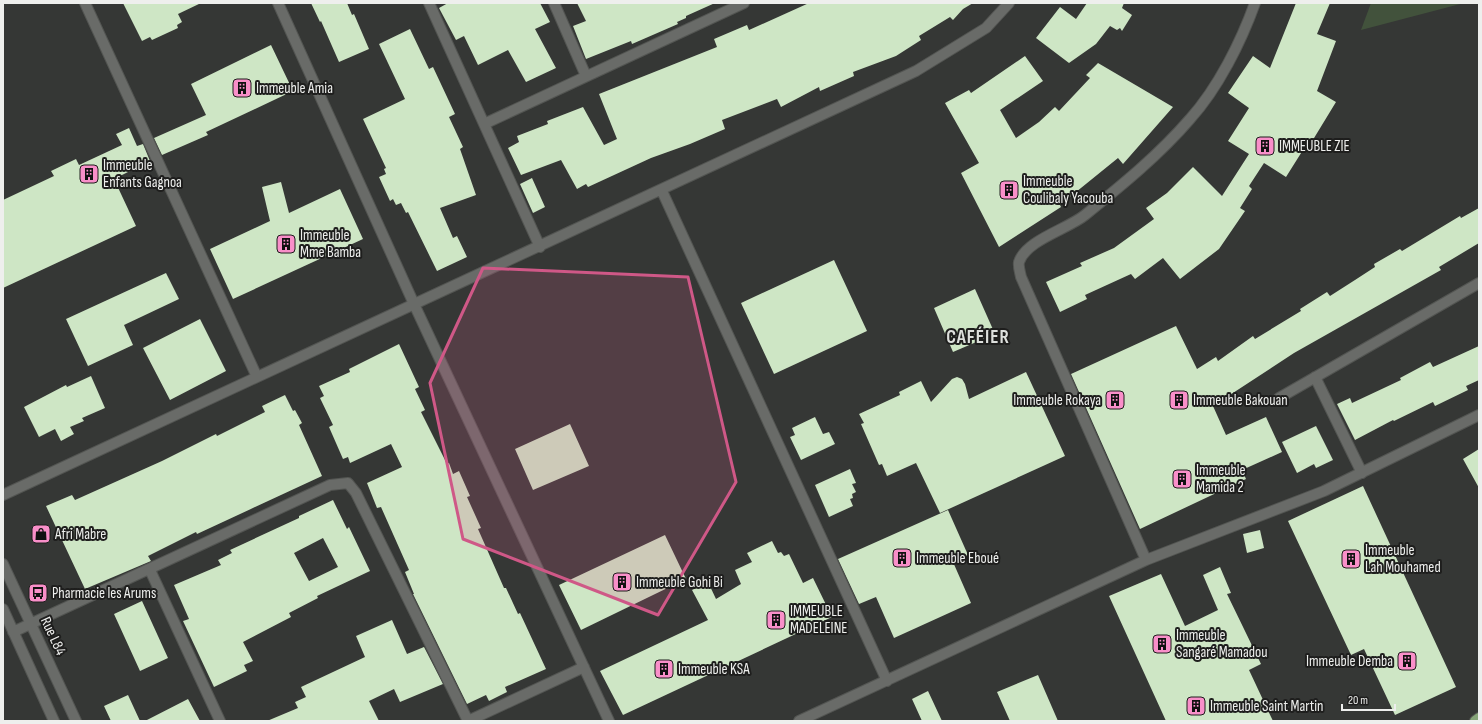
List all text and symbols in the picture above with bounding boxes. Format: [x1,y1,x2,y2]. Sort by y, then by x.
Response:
building icon: Immeuble Amia [231,77,253,99]
place label: Immeuble Amia [256,79,333,98]
building icon: IMMEUBLE ZIE [1254,135,1276,157]
place label: IMMEUBLE ZIE [1279,137,1350,156]
place label: Immeuble Enfants Gagnoa [103,156,182,192]
building icon: Immeuble Enfants Gagnoa [78,163,100,185]
place label: Immeuble Coulibaly Yacouba [1023,172,1114,208]
building icon: Immeuble Coulibaly Yacouba [998,179,1020,201]
place label: Immeuble Mme Bamba [300,226,361,262]
building icon: Immeuble Mme Bamba [275,233,297,255]
district label: CAFÉIER [946,326,1010,349]
building icon: Immeuble Rokaya [1104,389,1126,411]
building icon: Immeuble Bakouan [1168,389,1190,411]
place label: Immeuble Rokaya [1013,391,1101,410]
place label: Immeuble Bakouan [1193,391,1288,410]
place label: Immeuble Mamida 2 [1196,461,1246,497]
building icon: Immeuble Mamida 2 [1171,468,1193,490]
shop icon: Afri Mabre [30,523,52,545]
place label: Afri Mabre [54,525,106,544]
place label: Immeuble Lah Mouhamed [1365,541,1441,577]
building icon: Immeuble Eboué [891,547,913,569]
building icon: Immeuble Lah Mouhamed [1340,548,1362,570]
place label: Immeuble Eboué [916,549,999,568]
building icon: Immeuble Gohi Bi [611,571,633,593]
place label: Immeuble Gohi Bi [636,573,723,592]
bus stop icon: Pharmacie les Arums [27,582,49,604]
place label: Pharmacie les Arums [52,584,156,603]
place label: IMMEUBLE MADELEINE [790,602,847,638]
building icon: IMMEUBLE MADELEINE [765,609,787,631]
street label: Rue L84 [36,614,70,658]
place label: Immeuble Sangaré Mamadou [1176,626,1268,662]
building icon: Immeuble Sangaré Mamadou [1151,633,1173,655]
building icon: Immeuble Demba [1396,650,1418,672]
place label: Immeuble Demba [1306,652,1393,671]
building icon: Immeuble KSA [653,658,675,680]
place label: Immeuble KSA [678,660,750,679]
scale bar [1342,686,1395,712]
text: 20 m [1348,693,1368,708]
building icon: Immeuble Saint Martin [1185,695,1207,717]
place label: Immeuble Saint Martin [1210,697,1323,716]

